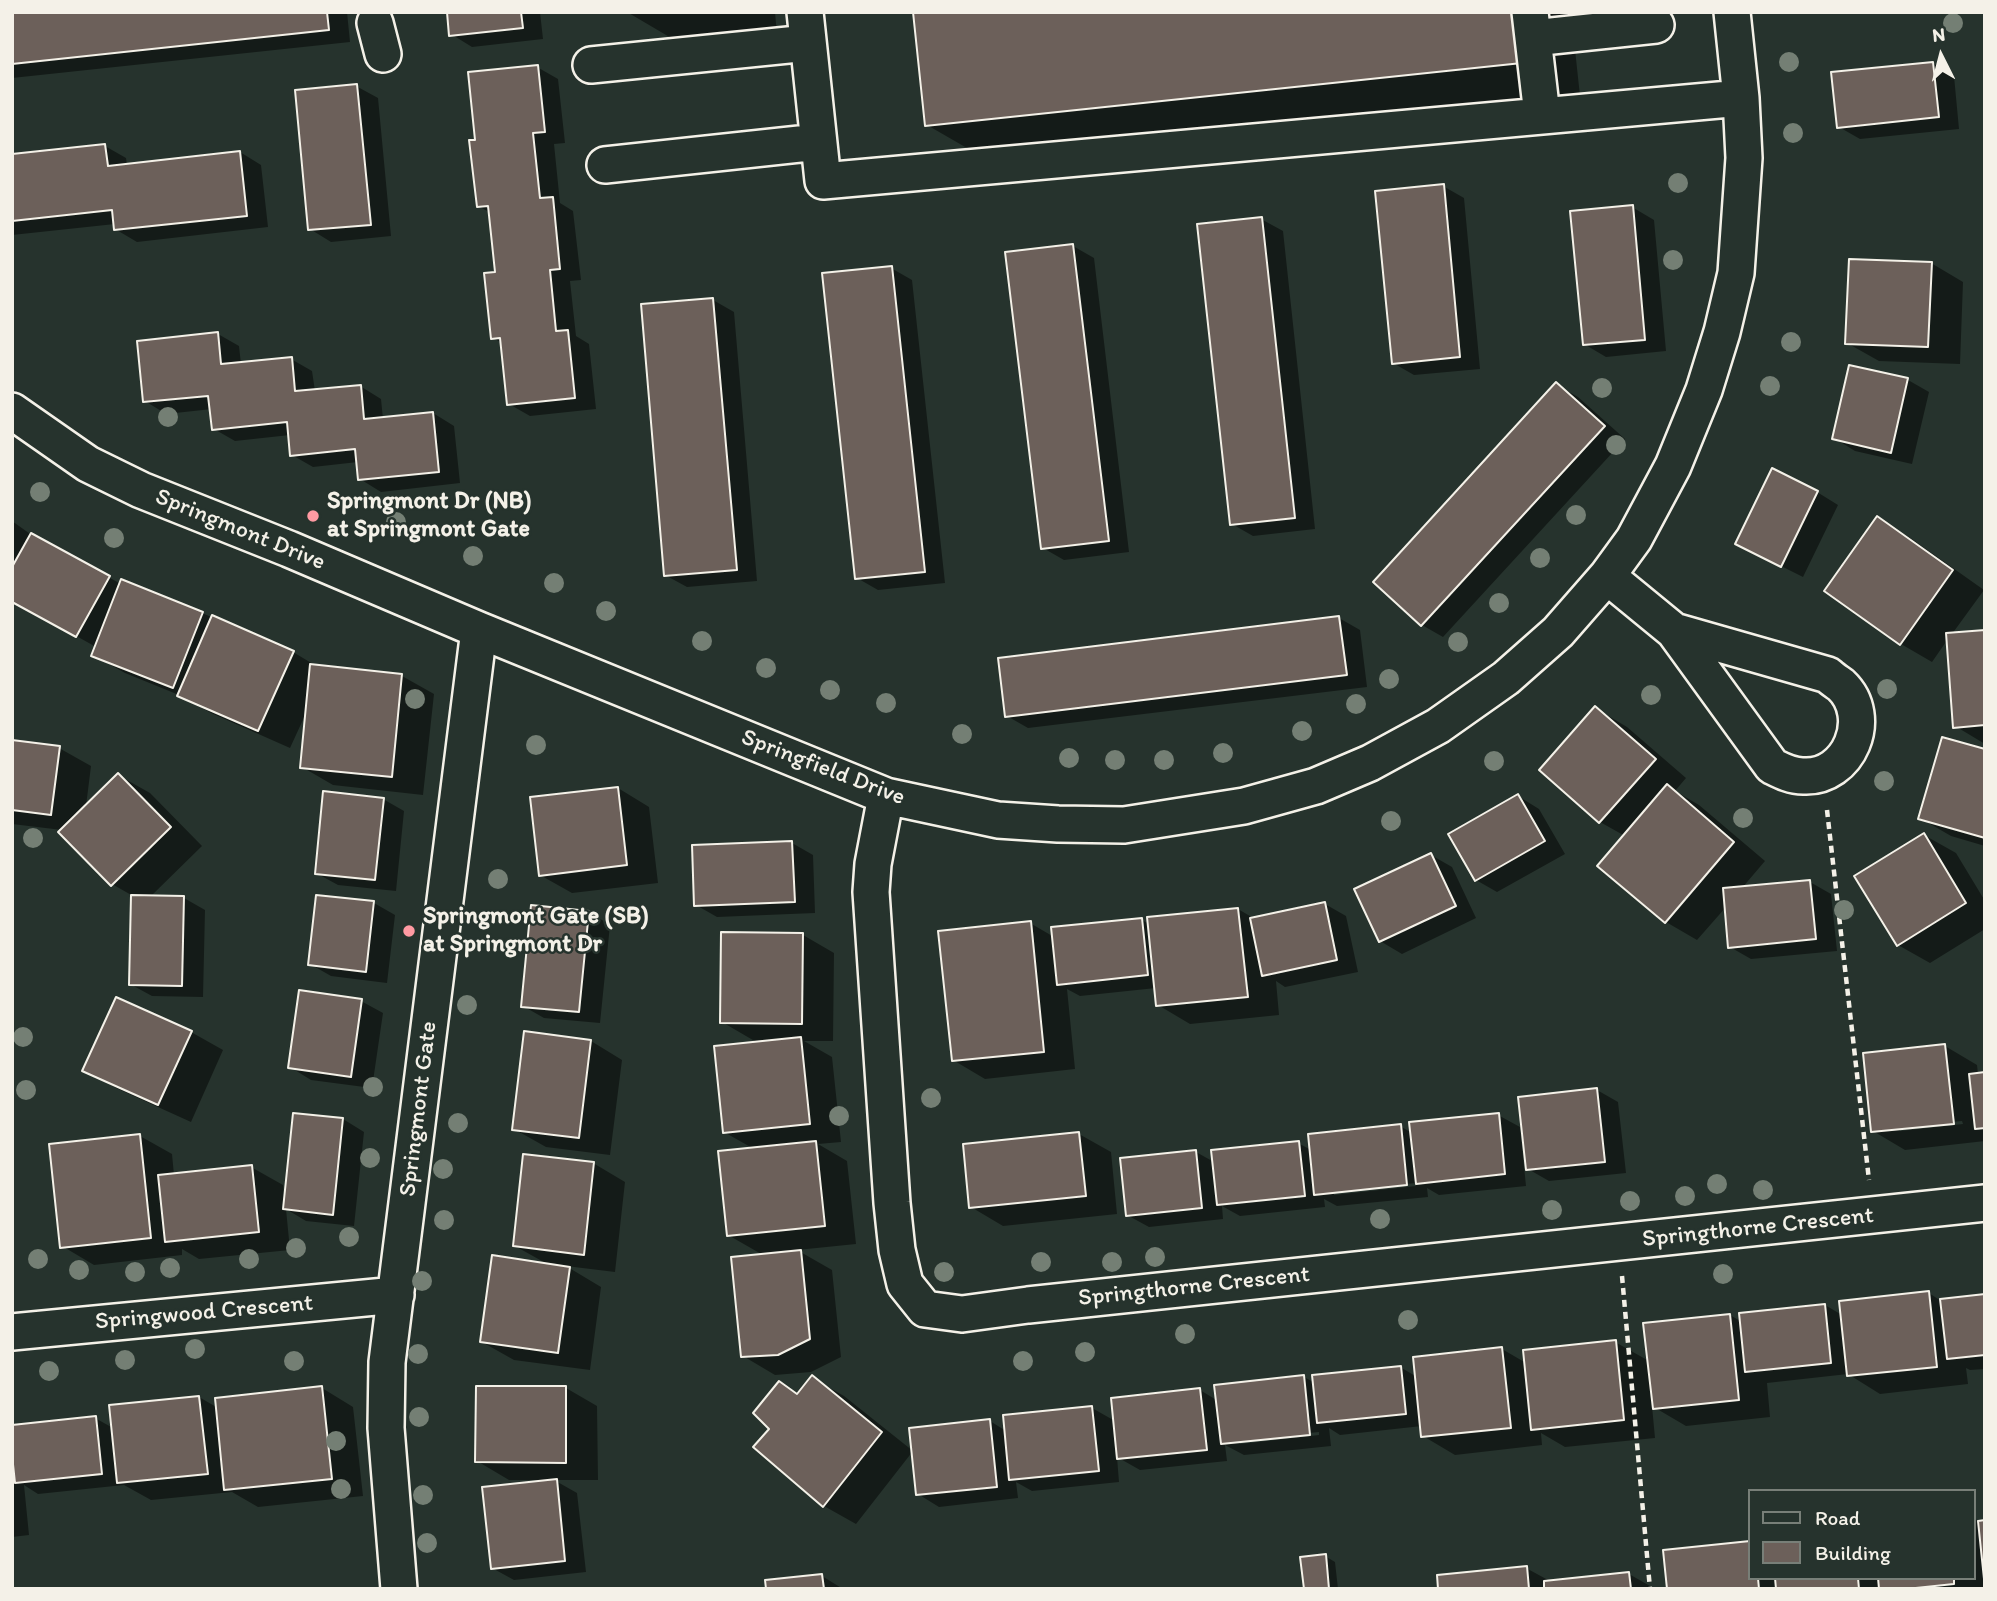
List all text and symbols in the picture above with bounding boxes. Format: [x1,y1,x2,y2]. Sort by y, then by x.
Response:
north arrow [1906,21,1976,91]
text: N [1931,23,1946,47]
street label: Springmont Drive [151,483,329,577]
place label: Springmont Dr (NB) at Springmont Gate [327,488,532,544]
marker: Springmont Dr (NB) at Springmont Gate [305,508,321,524]
street label: Springfield Drive [737,724,909,812]
place label: Springmont Gate (SB) at Springmont Dr [423,903,649,959]
marker: Springmont Gate (SB) at Springmont Dr [401,923,417,939]
street label: Springmont Gate [394,1020,444,1198]
street label: Springthorne Crescent [1641,1202,1875,1254]
street label: Springthorne Crescent [1077,1261,1311,1313]
street label: Springwood Crescent [94,1289,314,1337]
legend [1748,1489,1976,1580]
text: Road [1815,1505,1860,1530]
text: Building [1815,1540,1891,1565]

